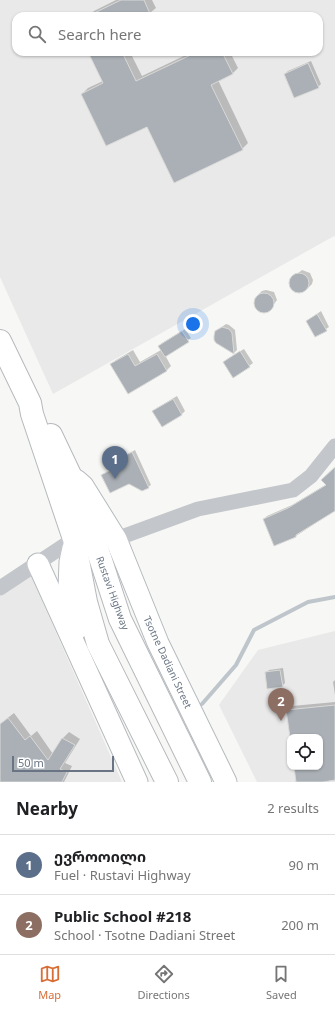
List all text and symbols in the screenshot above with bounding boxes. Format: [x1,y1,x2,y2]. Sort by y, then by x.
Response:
search box [12,12,323,56]
icon: search [26,23,48,45]
text: Search here [58,24,141,44]
your location [183,314,203,334]
pin: 1 [102,446,128,479]
street label: Rustavi Highway [93,554,133,633]
street label: Tsotne Dadiani Street [140,614,196,711]
pin: 2 [268,688,294,721]
map controls [287,734,323,770]
button: locate [287,734,323,770]
scale bar [12,754,114,773]
text: 50 m [18,755,44,770]
text: Nearby [16,797,78,820]
text: 2 results [267,799,319,817]
text: ევროოილი [54,846,146,866]
text: 1 [25,856,33,874]
text: 90 m [289,856,319,874]
text: Fuel · Rustavi Highway [54,866,191,884]
text: Public School #218 [54,906,191,926]
text: 2 [25,916,33,934]
text: 200 m [281,916,319,934]
text: School · Tsotne Dadiani Street [54,926,235,944]
tab: Map [38,963,61,1002]
tab: Directions [137,963,190,1002]
tab: Saved [266,963,297,1002]

